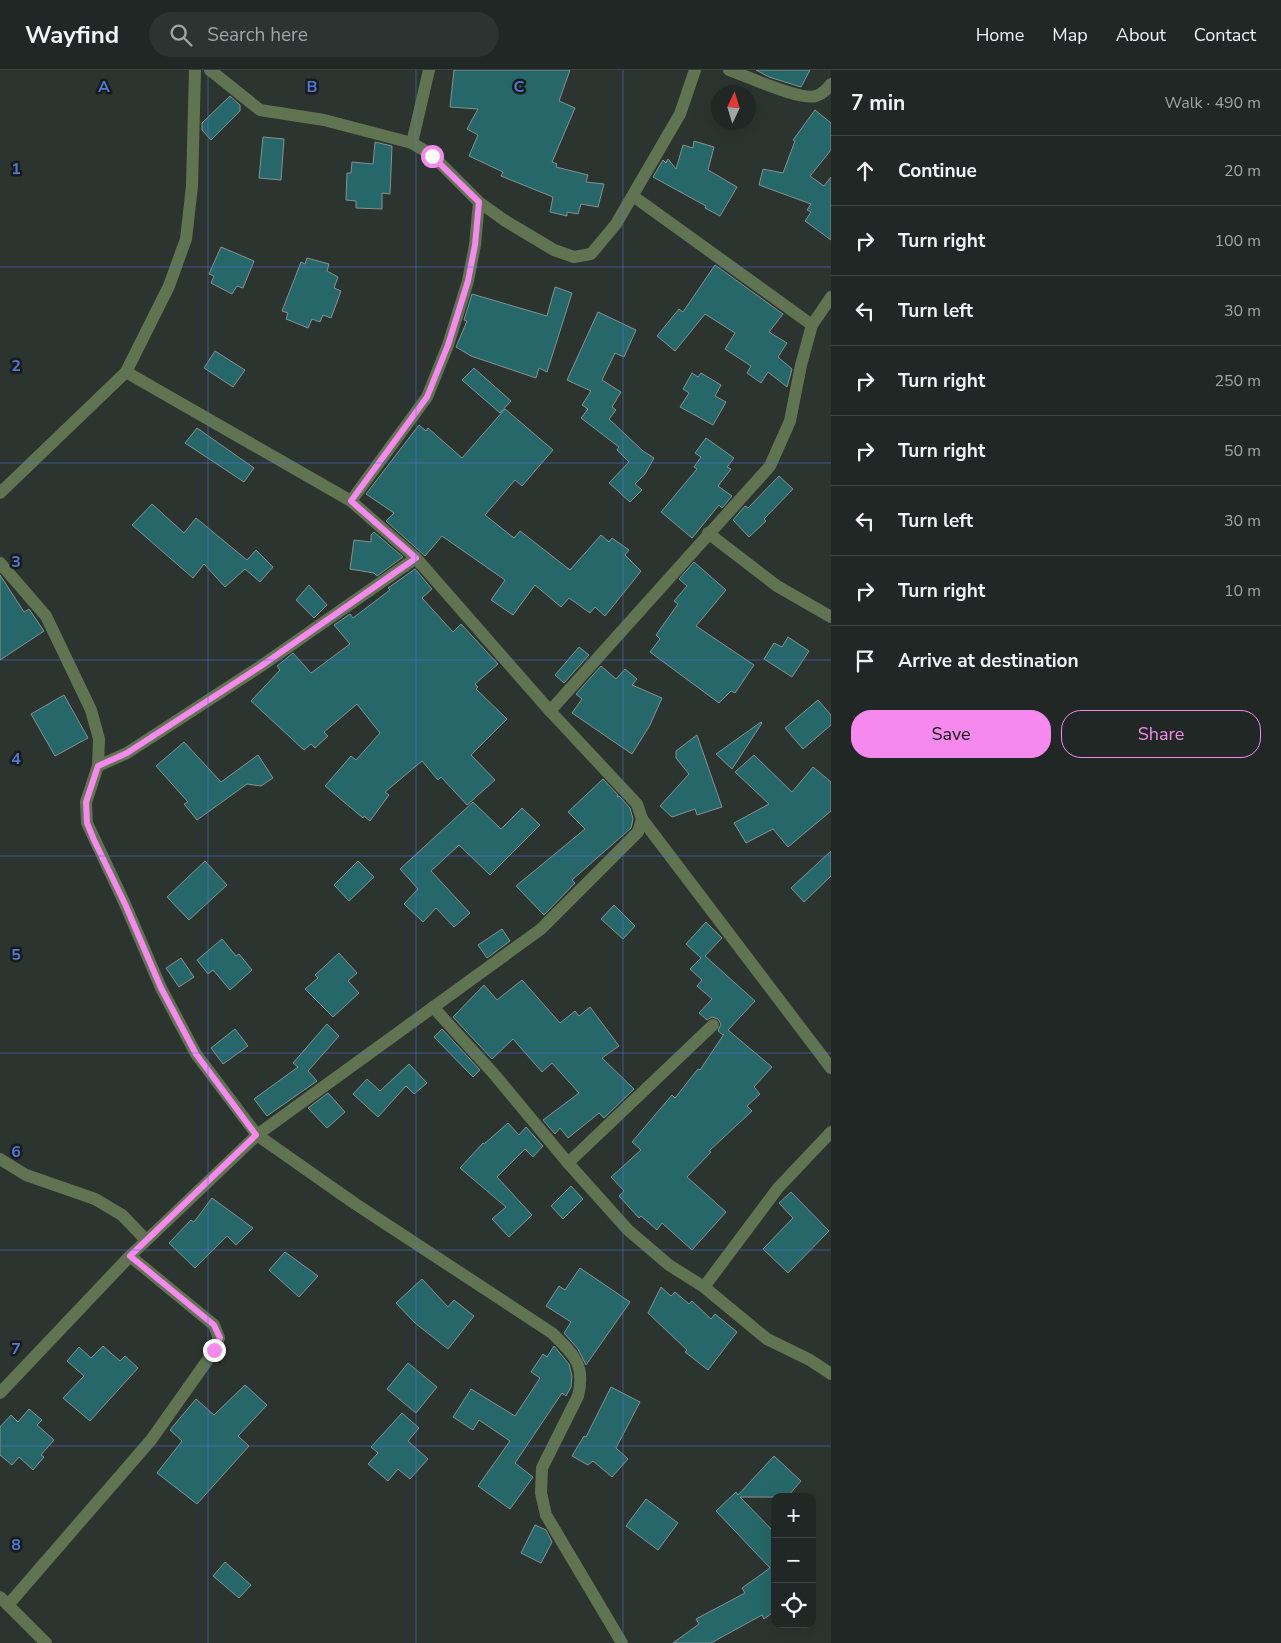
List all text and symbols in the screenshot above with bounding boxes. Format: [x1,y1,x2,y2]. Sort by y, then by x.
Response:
search box [149,12,499,57]
text: Wayfind [25,19,119,51]
icon: search [167,21,195,49]
text: Search here [207,22,308,48]
text: Home [976,23,1024,47]
text: Map [1052,23,1088,47]
text: About [1116,23,1166,47]
text: Contact [1194,23,1256,47]
text: A [98,76,110,98]
text: B [306,76,318,98]
text: C [514,76,525,98]
north arrow [711,85,756,130]
text: 7 min [851,89,905,117]
text: Walk · 490 m [1165,92,1261,114]
route start [421,145,444,168]
icon: ahead [851,157,879,185]
text: 1 [11,158,21,180]
text: Continue [898,158,977,184]
text: 20 m [1224,160,1261,182]
icon: right [851,227,879,255]
text: Turn right [898,228,985,254]
text: 100 m [1214,230,1261,252]
icon: left [851,297,879,325]
text: Turn left [898,298,973,324]
text: 30 m [1224,300,1261,322]
text: 2 [11,355,21,377]
icon: right [851,367,879,395]
text: Turn right [898,368,985,394]
text: 250 m [1214,370,1261,392]
icon: right [851,437,879,465]
text: Turn right [898,438,985,464]
text: 50 m [1224,440,1261,462]
icon: left [851,507,879,535]
text: Turn left [898,508,973,534]
text: 30 m [1224,510,1261,532]
text: 3 [11,551,21,573]
icon: right [851,577,879,605]
text: Turn right [898,578,985,604]
text: 10 m [1224,580,1261,602]
icon: arrive [851,647,879,675]
text: Arrive at destination [898,648,1079,674]
button: Save [851,710,1051,758]
button: Share [1061,710,1261,758]
text: 4 [11,748,21,770]
text: 5 [11,944,21,966]
text: 6 [11,1141,21,1163]
text: 7 [11,1338,21,1360]
route end [203,1339,226,1362]
map controls [771,1493,816,1628]
button: + [771,1493,816,1538]
text: 8 [11,1534,21,1556]
button: − [771,1538,816,1583]
button: locate [771,1583,816,1628]

